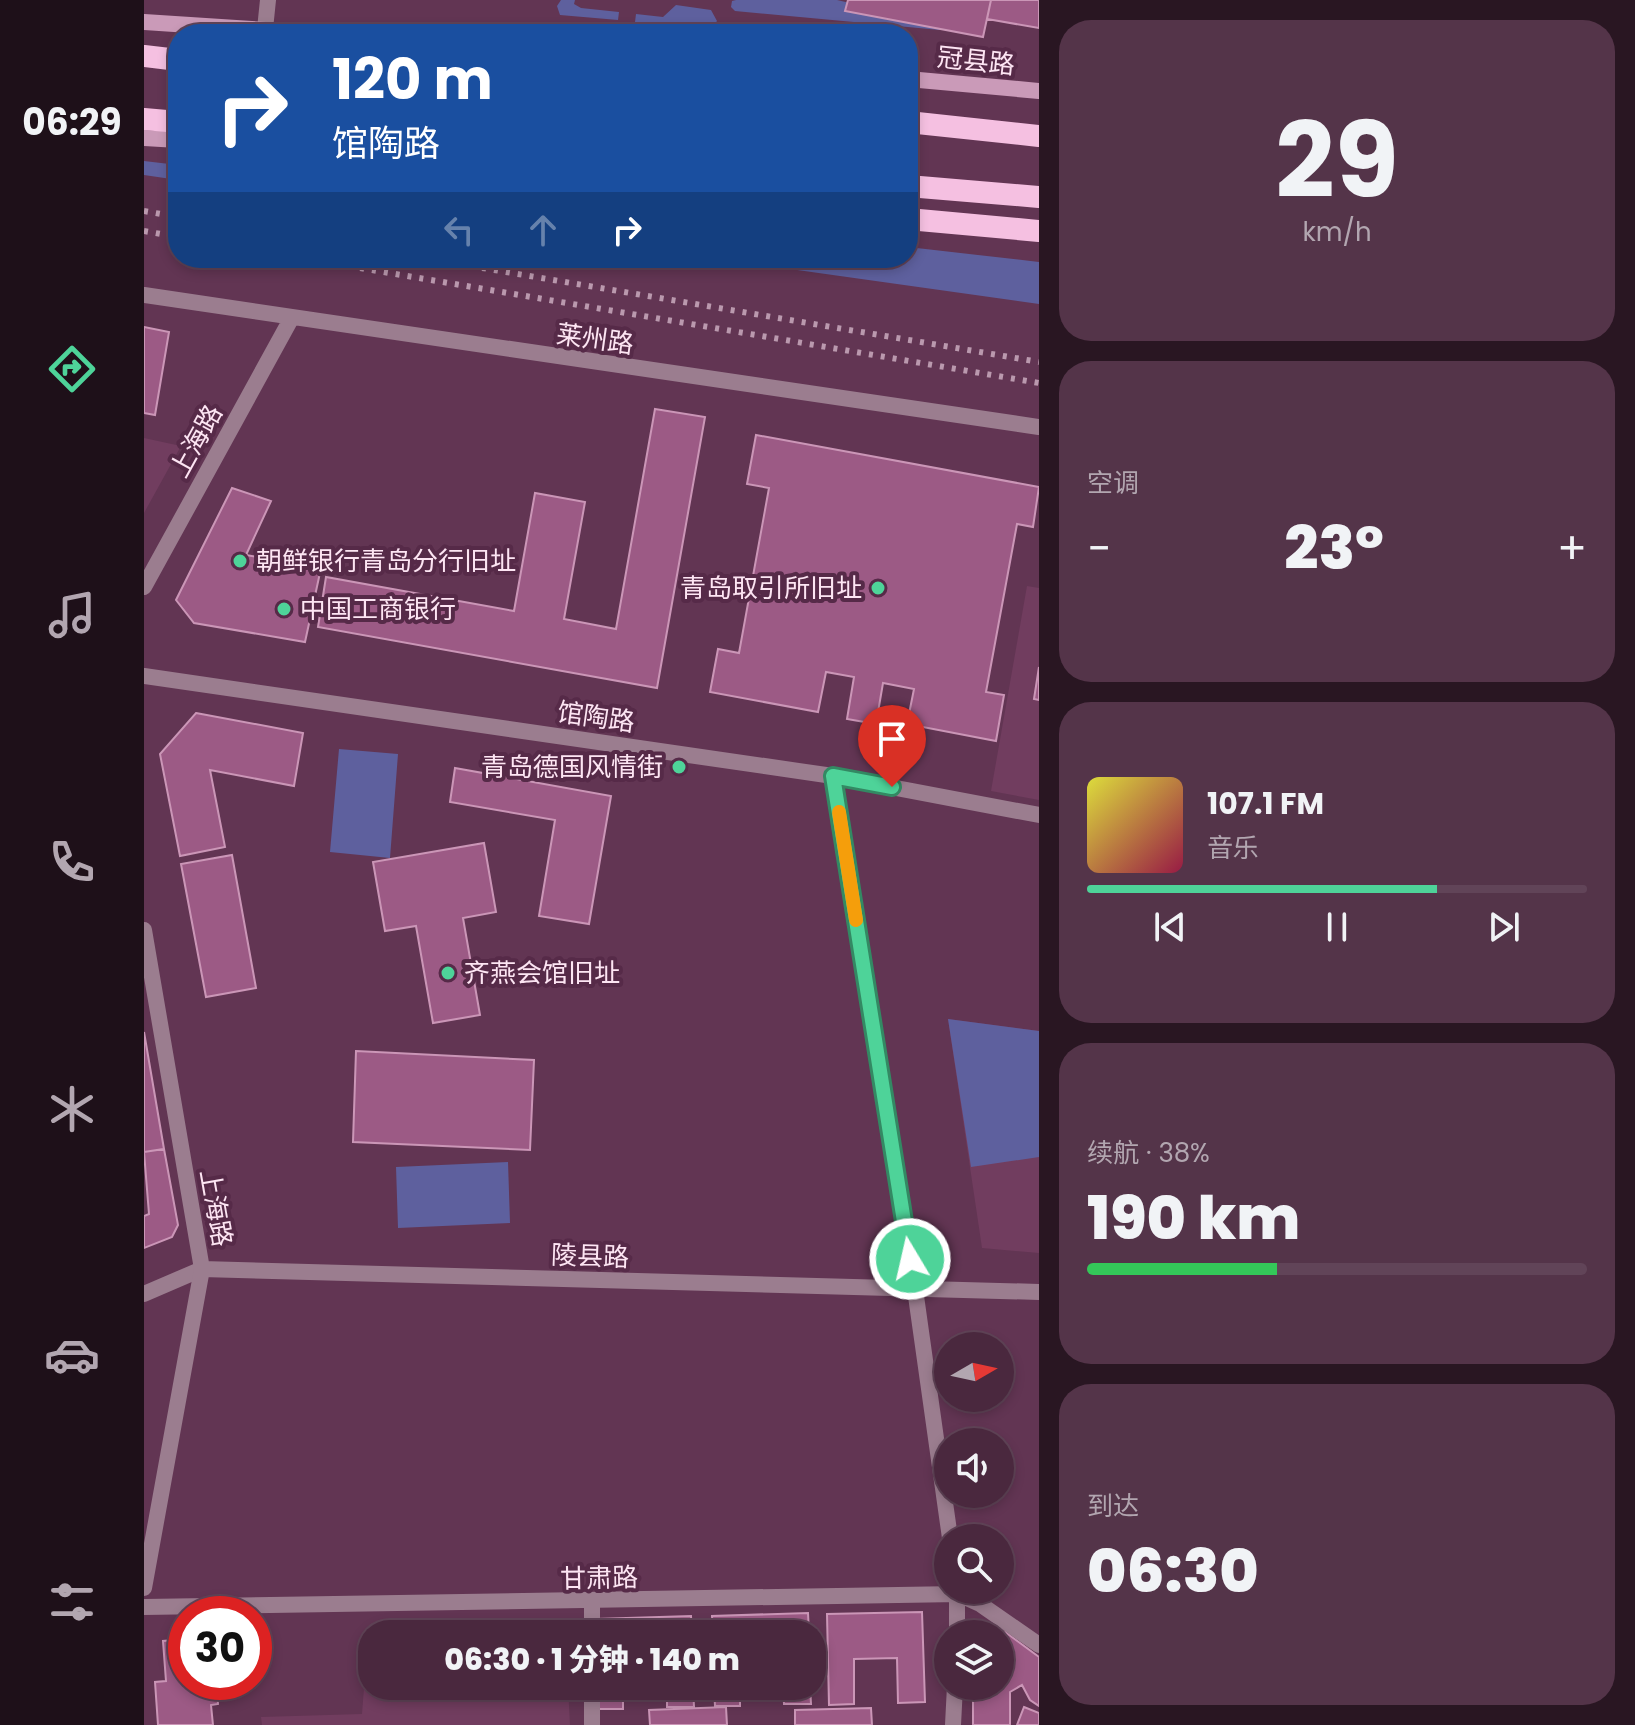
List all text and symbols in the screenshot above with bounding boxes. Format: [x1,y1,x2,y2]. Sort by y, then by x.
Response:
street label: 冠县路 [935,39,1017,83]
text: 120 m [332,40,493,119]
icon: right [200,56,304,160]
text: 29 [1275,88,1399,233]
text: 06:29 [22,97,122,148]
text: 馆陶路 [332,118,440,169]
icon: left [437,208,481,252]
icon: ahead [521,208,565,252]
icon: right [605,208,649,252]
text: km/h [1302,214,1372,250]
street label: 莱州路 [554,316,636,362]
icon: directions [44,341,100,397]
street label: 上海路 [161,398,231,484]
text: 空调 [1087,465,1139,501]
text: 23° [1284,506,1384,590]
text: − [1087,518,1111,579]
text: + [1557,518,1587,579]
place label: 朝鲜银行青岛分行旧址 [256,543,516,579]
marker: 朝鲜银行青岛分行旧址 [231,552,249,570]
place label: 青岛取引所旧址 [680,570,862,606]
marker: 青岛取引所旧址 [869,579,887,597]
icon: music [44,587,100,643]
place label: 中国工商银行 [300,591,456,627]
marker: 中国工商银行 [275,600,293,618]
street label: 馆陶路 [555,694,637,740]
pin [858,705,926,787]
icon: arrive [870,717,914,761]
place label: 青岛德国风情街 [481,749,663,785]
marker: 青岛德国风情街 [670,758,688,776]
text: 107.1 FM [1207,782,1324,825]
text: 音乐 [1207,830,1259,866]
icon: phone [44,834,100,890]
icon: previous [1148,905,1192,949]
icon: pause [1315,905,1359,949]
icon: next [1482,905,1526,949]
place label: 齐燕会馆旧址 [464,955,620,991]
marker: 齐燕会馆旧址 [439,964,457,982]
icon: climate [44,1081,100,1137]
text: 续航 · 38% [1087,1135,1210,1171]
street label: 上海路 [191,1166,241,1250]
text: 190 km [1087,1176,1300,1260]
position arrow [868,1217,952,1301]
street label: 陵县路 [550,1237,630,1275]
icon: car [44,1327,100,1383]
north arrow [934,1332,1014,1412]
map controls [934,1332,1014,1700]
button: sound [934,1428,1014,1508]
text: 到达 [1087,1488,1139,1524]
button: search [934,1524,1014,1604]
text: 06:30 [1087,1529,1259,1613]
street label: 甘肃路 [560,1559,638,1597]
icon: filters [44,1574,100,1630]
speed limit sign: 30 [168,1596,272,1700]
button: layers [934,1620,1014,1700]
text: 06:30 · 1 分钟 · 140 m [444,1638,740,1681]

